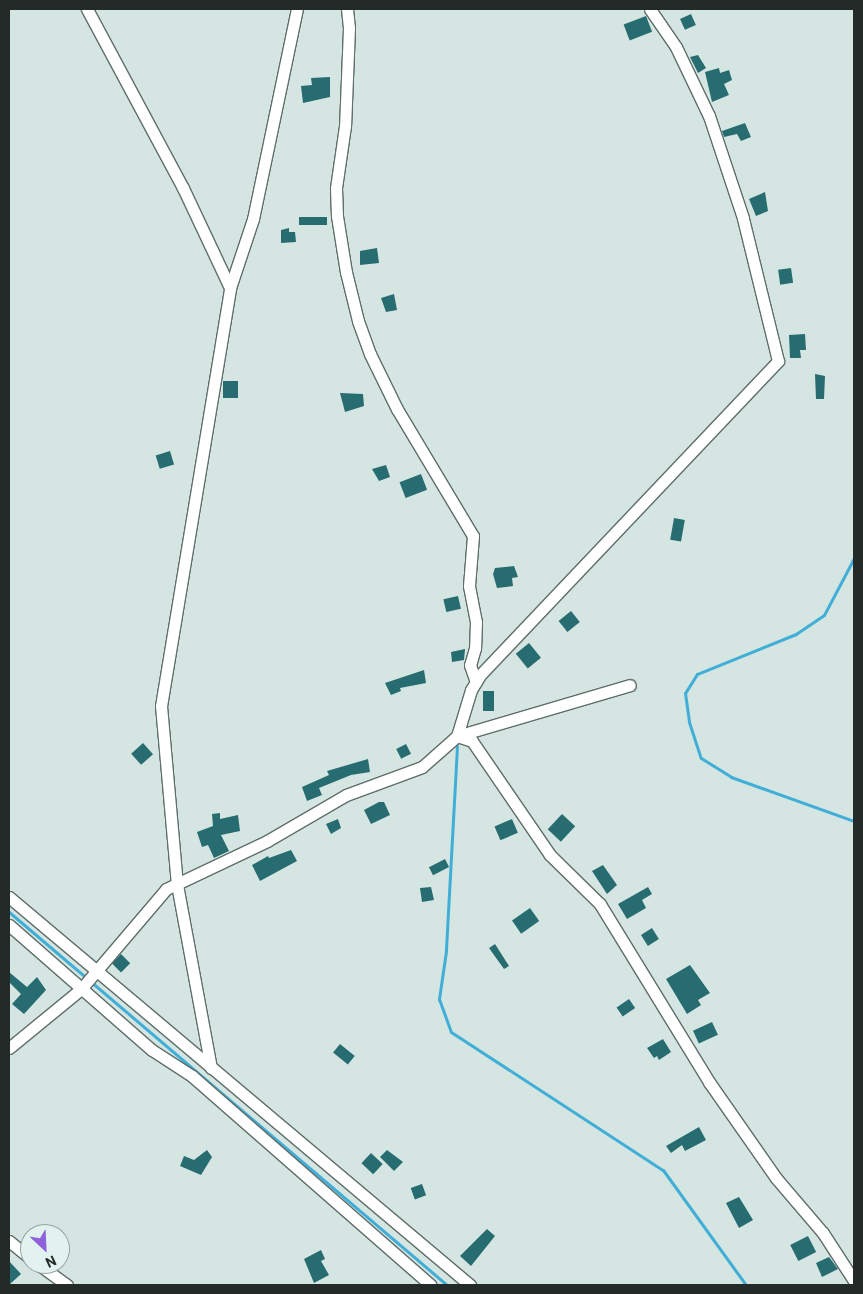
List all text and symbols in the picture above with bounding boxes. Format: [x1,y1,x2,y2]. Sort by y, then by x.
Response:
north arrow [20,1224,70,1274]
text: N [43,1252,59,1271]

